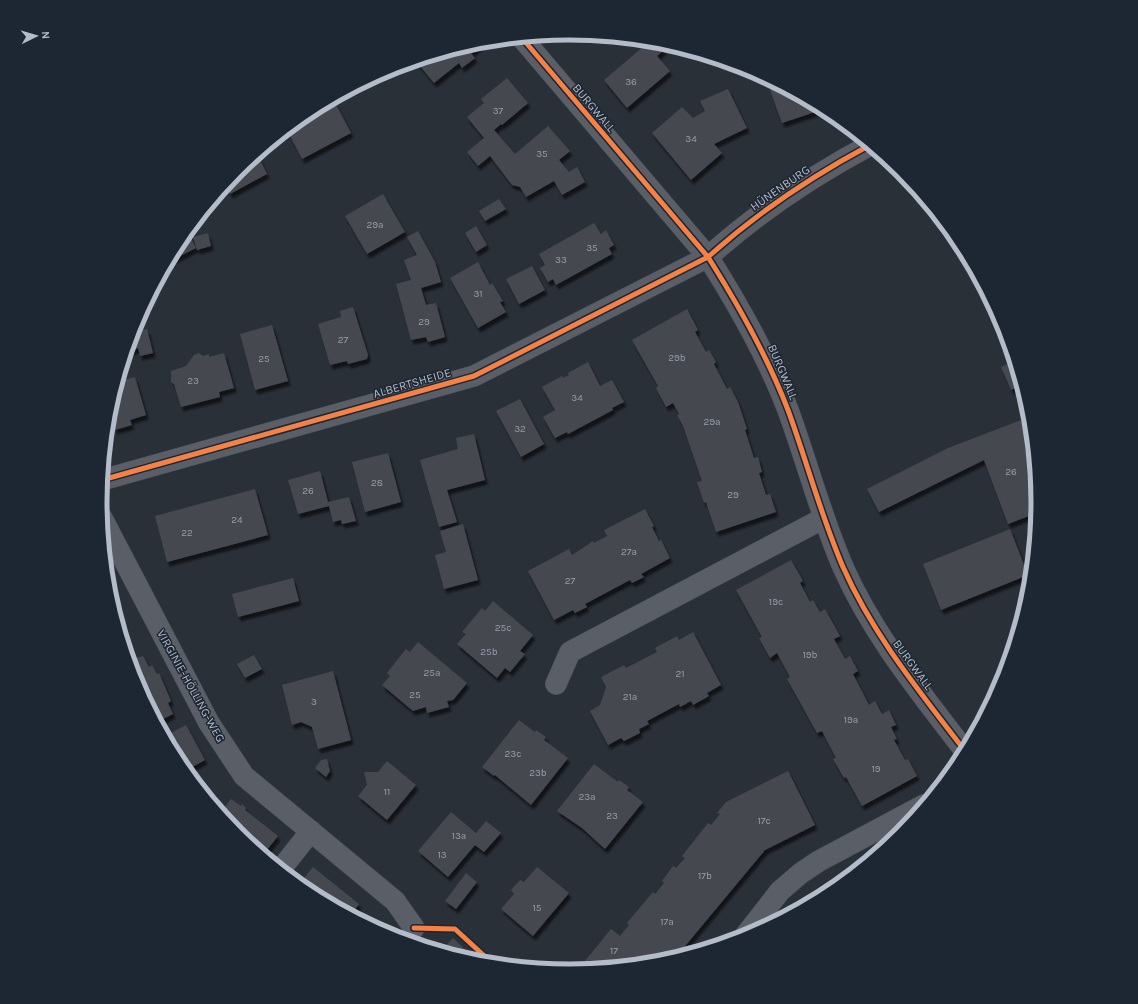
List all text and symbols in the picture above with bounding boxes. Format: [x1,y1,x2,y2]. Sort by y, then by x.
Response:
north arrow [16,16,56,56]
text: N [39,31,52,40]
house number: 36 [625,76,637,88]
street label: BURGWALL [570,81,619,135]
house number: 37 [493,105,504,117]
house number: 34 [685,133,697,145]
house number: 35 [536,148,548,160]
street label: HÜNENBURG [748,162,812,214]
house number: 29a [366,219,384,231]
house number: 35 [586,242,598,254]
house number: 33 [555,254,567,266]
house number: 31 [473,288,483,300]
house number: 29 [418,316,430,328]
house number: 27 [338,334,349,346]
street label: BURGWALL [765,342,801,402]
house number: 29b [668,352,686,364]
house number: 25 [258,353,270,365]
street label: ALBERTSHEIDE [372,365,452,401]
house number: 23 [187,375,199,387]
house number: 34 [571,392,583,404]
house number: 29a [703,416,721,428]
house number: 32 [514,423,526,435]
house number: 26 [1005,466,1017,478]
house number: 28 [371,477,383,489]
house number: 26 [302,485,314,497]
house number: 29 [727,489,739,501]
house number: 24 [231,514,243,526]
house number: 22 [181,527,193,539]
house number: 27a [621,546,637,558]
house number: 27 [565,575,576,587]
house number: 19c [769,596,783,608]
house number: 25c [495,622,511,634]
street label: VIRGINIE-HÖLLING-WEG [154,627,228,745]
street label: BURGWALL [890,637,936,693]
house number: 25b [480,646,498,658]
house number: 19b [802,649,818,661]
house number: 25a [424,667,440,679]
house number: 21 [675,668,685,680]
house number: 25 [409,689,421,701]
house number: 21a [623,691,637,703]
house number: 3 [311,696,317,708]
house number: 19a [844,714,858,726]
house number: 23c [505,748,521,760]
house number: 19 [871,763,881,775]
house number: 23b [529,767,547,779]
house number: 11 [384,786,390,798]
house number: 23a [578,791,596,803]
house number: 23 [606,810,618,822]
house number: 17c [757,815,771,827]
house number: 13a [452,830,466,842]
house number: 13 [437,849,447,861]
house number: 17b [698,870,712,882]
house number: 15 [533,902,542,914]
house number: 17a [660,916,674,928]
house number: 17 [610,945,618,957]

